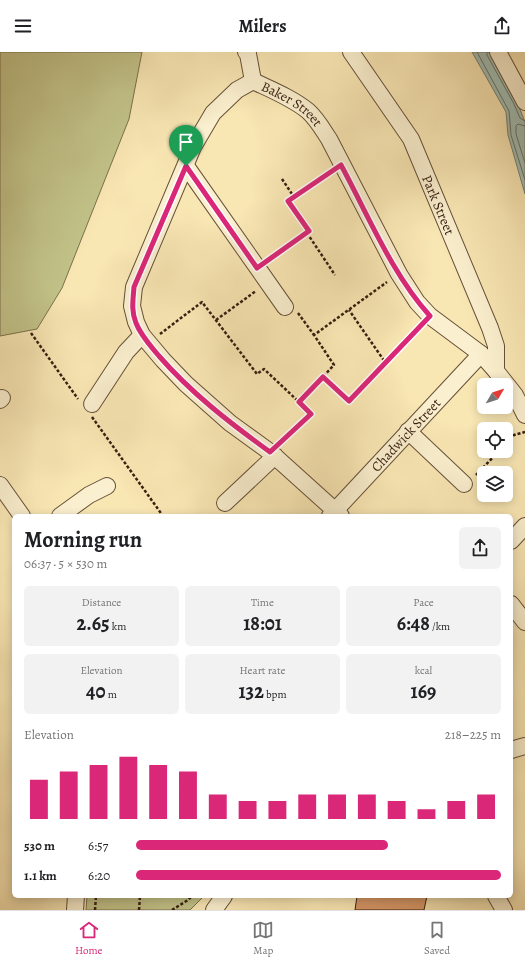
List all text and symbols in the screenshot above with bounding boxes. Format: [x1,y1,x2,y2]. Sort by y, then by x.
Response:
text: Milers [238,14,287,38]
icon: menu [12,15,34,37]
icon: share [491,15,513,37]
street label: Baker Street [258,77,327,131]
pin [169,125,203,166]
icon: arrive [175,131,197,153]
street label: Park Street [417,172,459,238]
north arrow [477,378,513,414]
map controls [477,378,513,502]
street label: Chadwick Street [367,394,445,476]
button: locate [477,422,513,458]
button: layers [477,466,513,502]
text: Morning run [24,525,142,555]
button: share [459,527,501,569]
text: 06:37 · 5 × 530 m [24,555,107,572]
text: Distance [82,595,121,610]
text: Time [251,595,274,610]
text: Pace [413,595,434,610]
text: 2.65 [77,610,110,637]
text: 18:01 [243,610,282,637]
text: 6:48 [397,610,430,637]
text: km [110,619,126,634]
text: /km [430,619,450,634]
text: Elevation [80,663,123,678]
text: Heart rate [240,663,285,678]
text: kcal [415,663,432,678]
text: 40 [86,678,106,705]
text: 132 [238,678,264,705]
text: 169 [411,678,436,705]
text: m [106,687,117,702]
text: bpm [264,687,287,702]
text: Elevation [24,726,74,743]
text: 218–225 m [445,726,501,743]
text: 530 m [24,837,55,854]
text: 6:57 [88,837,108,854]
text: 1.1 km [24,867,57,884]
text: 6:20 [88,867,110,884]
tab: Home [75,919,103,958]
tab: Map [252,919,274,958]
tab: Saved [424,919,450,958]

